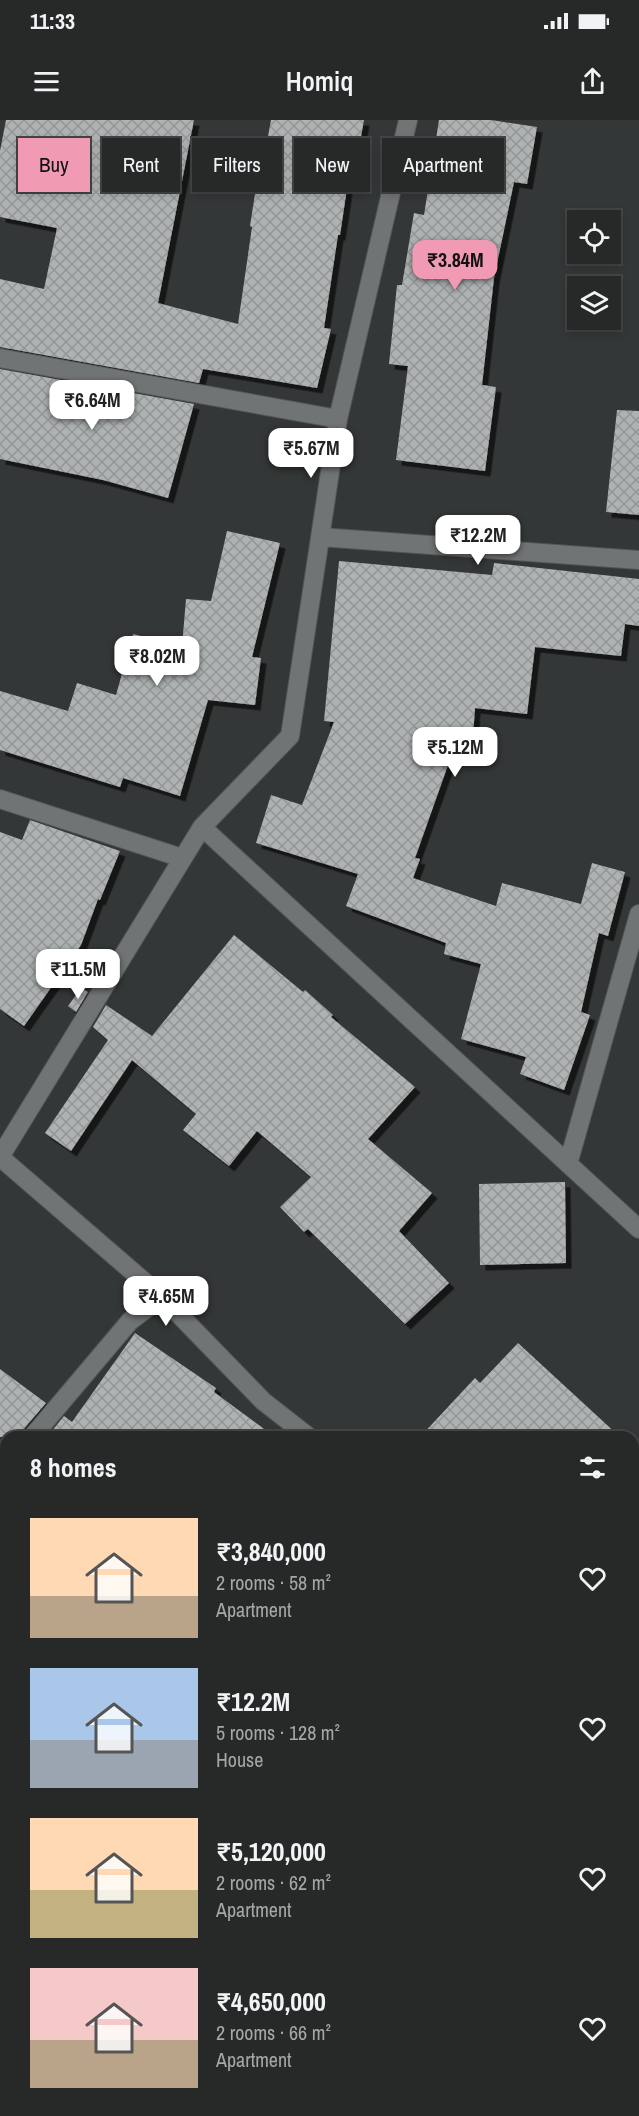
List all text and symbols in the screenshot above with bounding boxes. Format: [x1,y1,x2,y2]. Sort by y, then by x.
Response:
text: 11:33 [30,6,75,36]
text: Homiq [286,63,353,99]
icon: menu [30,65,63,98]
icon: share [576,65,609,98]
chip: Buy [18,138,90,192]
chip: Rent [102,138,180,192]
chip: Filters [192,138,282,192]
chip: New [294,138,370,192]
chip: Apartment [382,138,504,192]
map controls [567,210,621,330]
button: locate [567,210,621,264]
pin: ₹3.84M [406,240,504,291]
text: ₹3.84M [426,246,484,273]
button: layers [567,276,621,330]
pin: ₹6.64M [43,380,141,431]
text: ₹6.64M [63,386,121,413]
pin: ₹5.67M [262,428,360,479]
text: ₹5.67M [282,434,340,461]
pin: ₹12.2M [429,515,527,566]
text: ₹12.2M [449,521,507,548]
pin: ₹8.02M [108,636,206,687]
text: ₹8.02M [128,642,186,669]
pin: ₹5.12M [406,727,504,778]
text: ₹5.12M [426,733,484,760]
pin: ₹11.5M [29,949,127,1000]
text: ₹11.5M [50,955,106,982]
pin: ₹4.65M [117,1276,215,1327]
text: ₹4.65M [137,1282,195,1309]
text: 8 homes [30,1450,117,1485]
icon: filters [576,1451,609,1484]
text: ₹3,840,000 [216,1534,326,1569]
icon: home [78,1542,150,1614]
icon: heart [576,1562,609,1595]
text: 2 rooms · 58 m² [216,1569,331,1596]
text: Apartment [216,1596,292,1623]
text: ₹12.2M [216,1684,290,1719]
icon: home [78,1692,150,1764]
icon: heart [576,1712,609,1745]
text: 5 rooms · 128 m² [216,1719,340,1746]
text: House [216,1746,263,1773]
text: ₹5,120,000 [216,1834,326,1869]
icon: home [78,1842,150,1914]
icon: heart [576,1862,609,1895]
text: 2 rooms · 62 m² [216,1869,331,1896]
text: Apartment [216,1896,292,1923]
text: ₹4,650,000 [216,1984,326,2019]
icon: home [78,1992,150,2064]
icon: heart [576,2012,609,2045]
text: 2 rooms · 66 m² [216,2019,331,2046]
text: Apartment [216,2046,292,2073]

